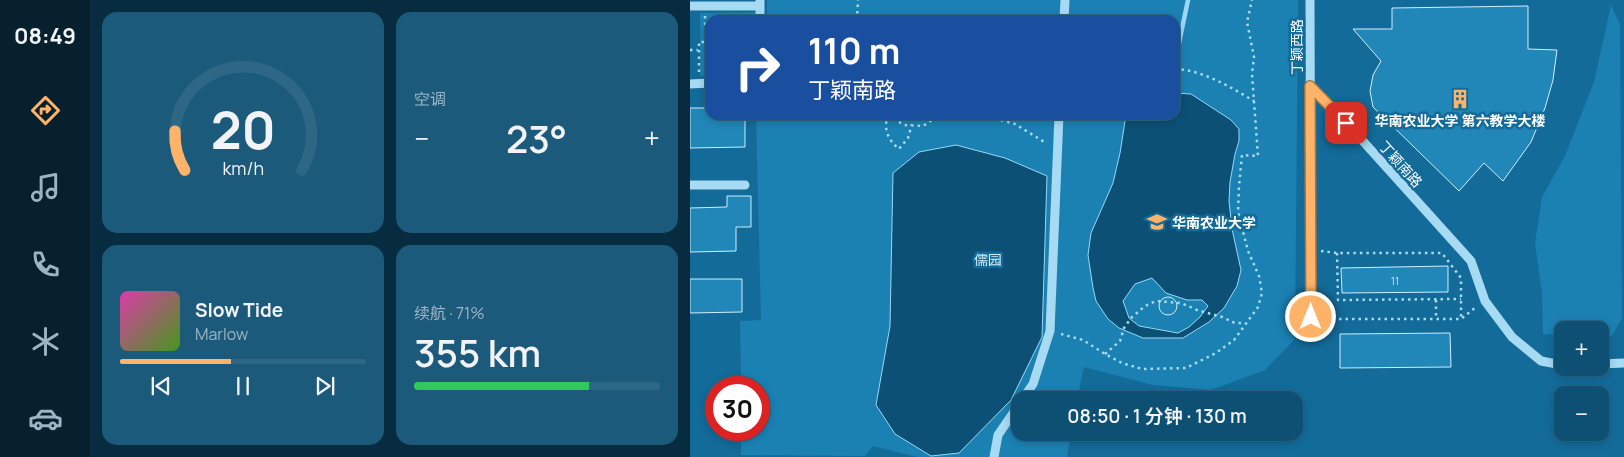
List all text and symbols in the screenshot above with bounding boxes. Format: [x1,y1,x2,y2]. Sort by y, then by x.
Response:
street label: 丁颖西路 [1287,19,1306,75]
text: 08:49 [14,21,76,51]
text: 110 m [808,27,900,75]
icon: right [725,35,790,100]
text: 丁颖南路 [808,75,896,105]
text: 空调 [414,88,446,110]
building icon: 华南农业大学 第六教学大楼 [1449,88,1471,110]
icon: directions [28,93,63,128]
text: 20 [210,94,276,165]
pin [1325,102,1367,144]
icon: arrive [1332,109,1360,137]
place label: 华南农业大学 第六教学大楼 [1375,111,1545,130]
text: 23° [506,112,567,164]
text: − [414,119,429,157]
text: + [644,119,660,157]
street label: 丁颖南路 [1375,137,1427,191]
text: km/h [222,156,264,180]
icon: music [28,170,63,205]
school or university icon: 华南农业大学 [1146,211,1168,233]
place label: 华南农业大学 [1172,213,1256,232]
icon: phone [28,247,63,282]
park label: 儒园 [974,250,1002,269]
house number: 11 [1391,273,1399,288]
position arrow [1284,290,1336,342]
text: Slow Tide [195,297,283,323]
text: 续航 · 71% [414,302,485,324]
map controls [1554,321,1609,441]
button: + [1554,321,1609,376]
text: Marlow [195,323,248,345]
icon: climate [28,324,63,359]
text: 355 km [414,326,541,378]
icon: previous [147,372,175,400]
icon: pause [229,372,257,400]
icon: next [311,372,339,400]
speed limit sign: 30 [705,376,770,441]
button: − [1554,386,1609,441]
icon: car [28,401,63,436]
text: 08:50 · 1 分钟 · 130 m [1067,403,1247,429]

